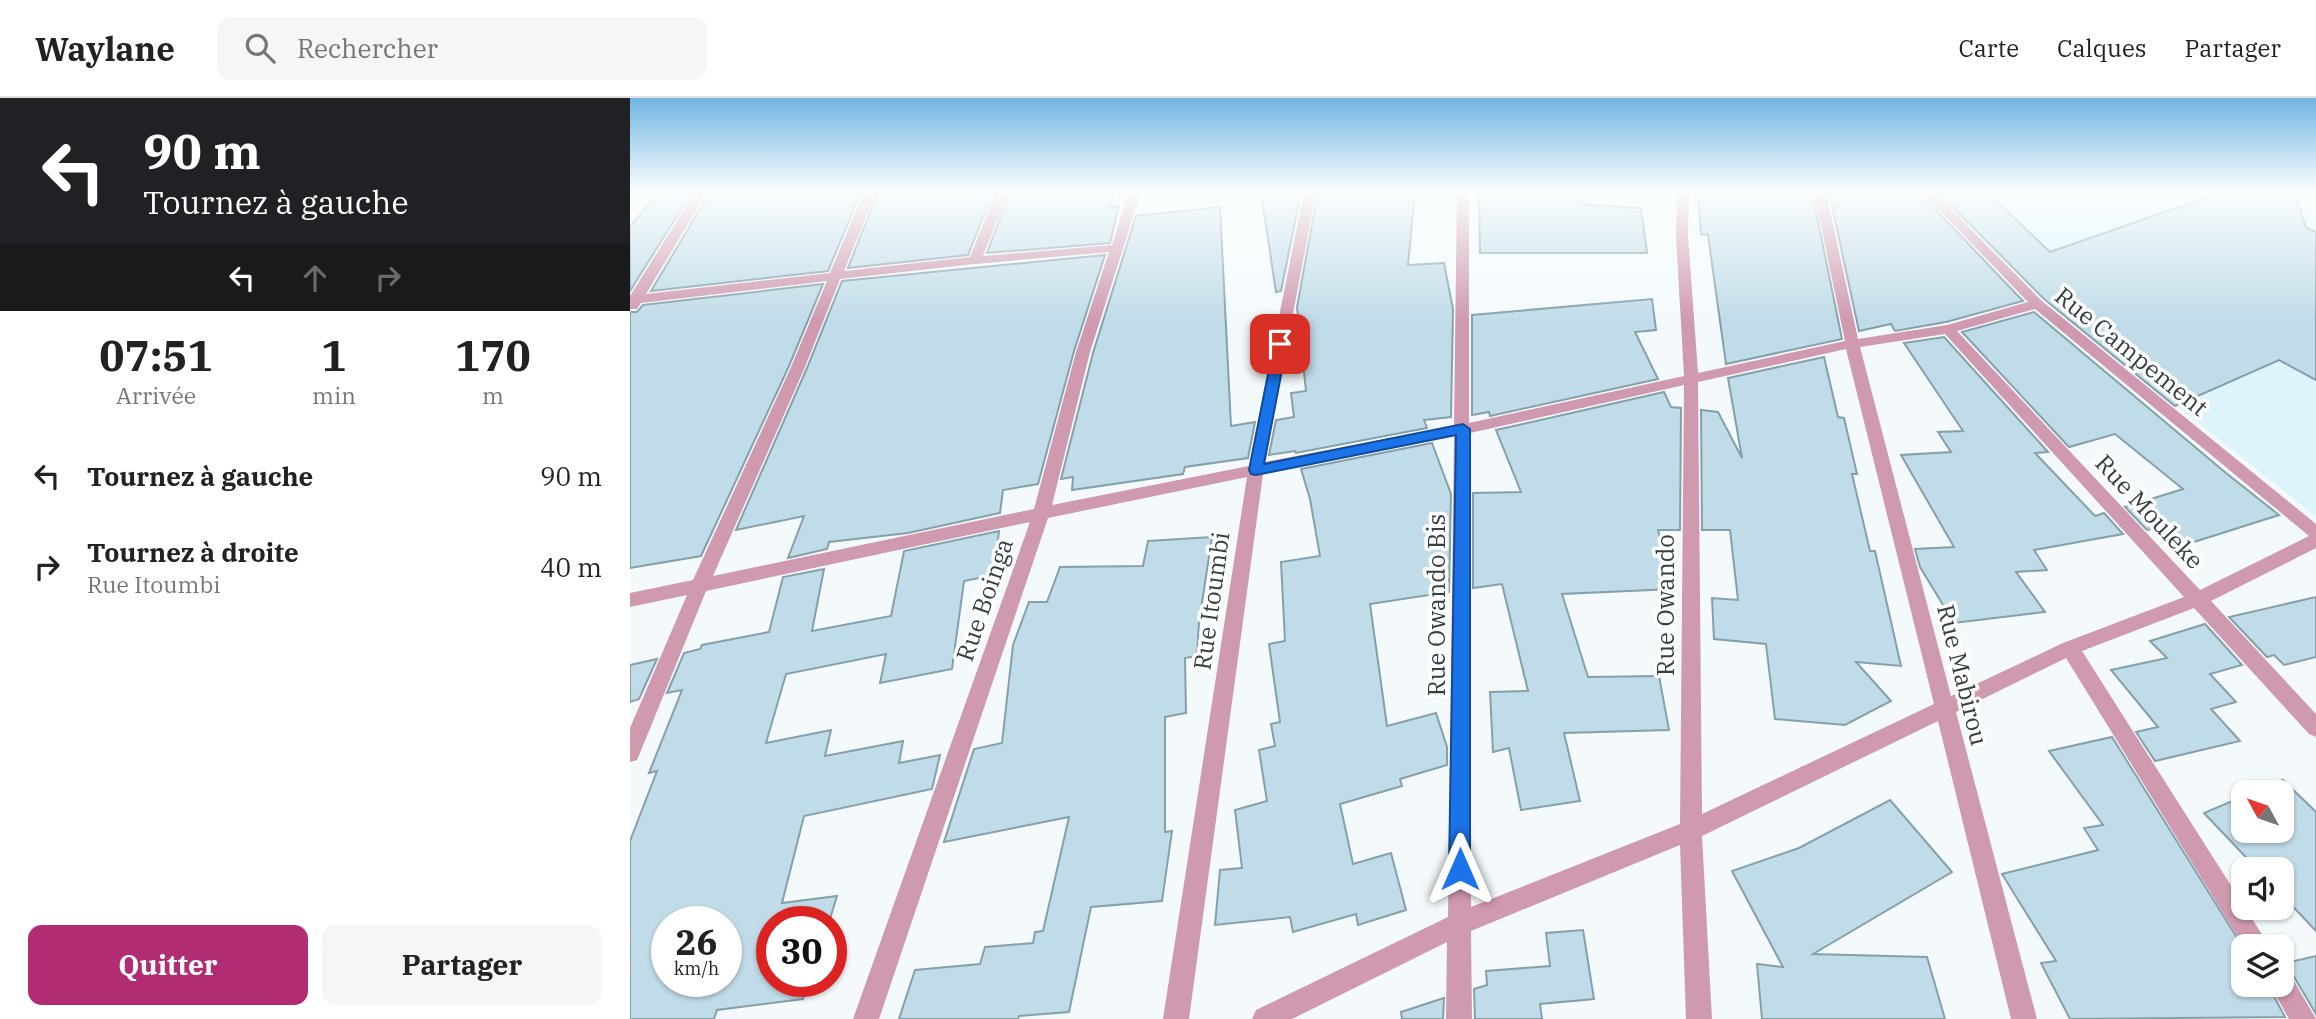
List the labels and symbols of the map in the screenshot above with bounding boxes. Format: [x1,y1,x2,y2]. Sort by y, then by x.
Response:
street label: Rue Campement [2049,280,2215,423]
pin [1250,314,1310,374]
street label: Rue Mouleke [2089,447,2211,575]
street label: Rue Owando Bis [1420,514,1452,696]
street label: Rue Itoumbi [1185,530,1237,672]
street label: Rue Boinga [948,534,1020,665]
street label: Rue Owando [1649,534,1681,676]
street label: Rue Mabirou [1930,601,1996,749]
north arrow [2231,780,2294,844]
position arrow [1423,832,1497,906]
speed limit sign: 30 [756,906,847,997]

